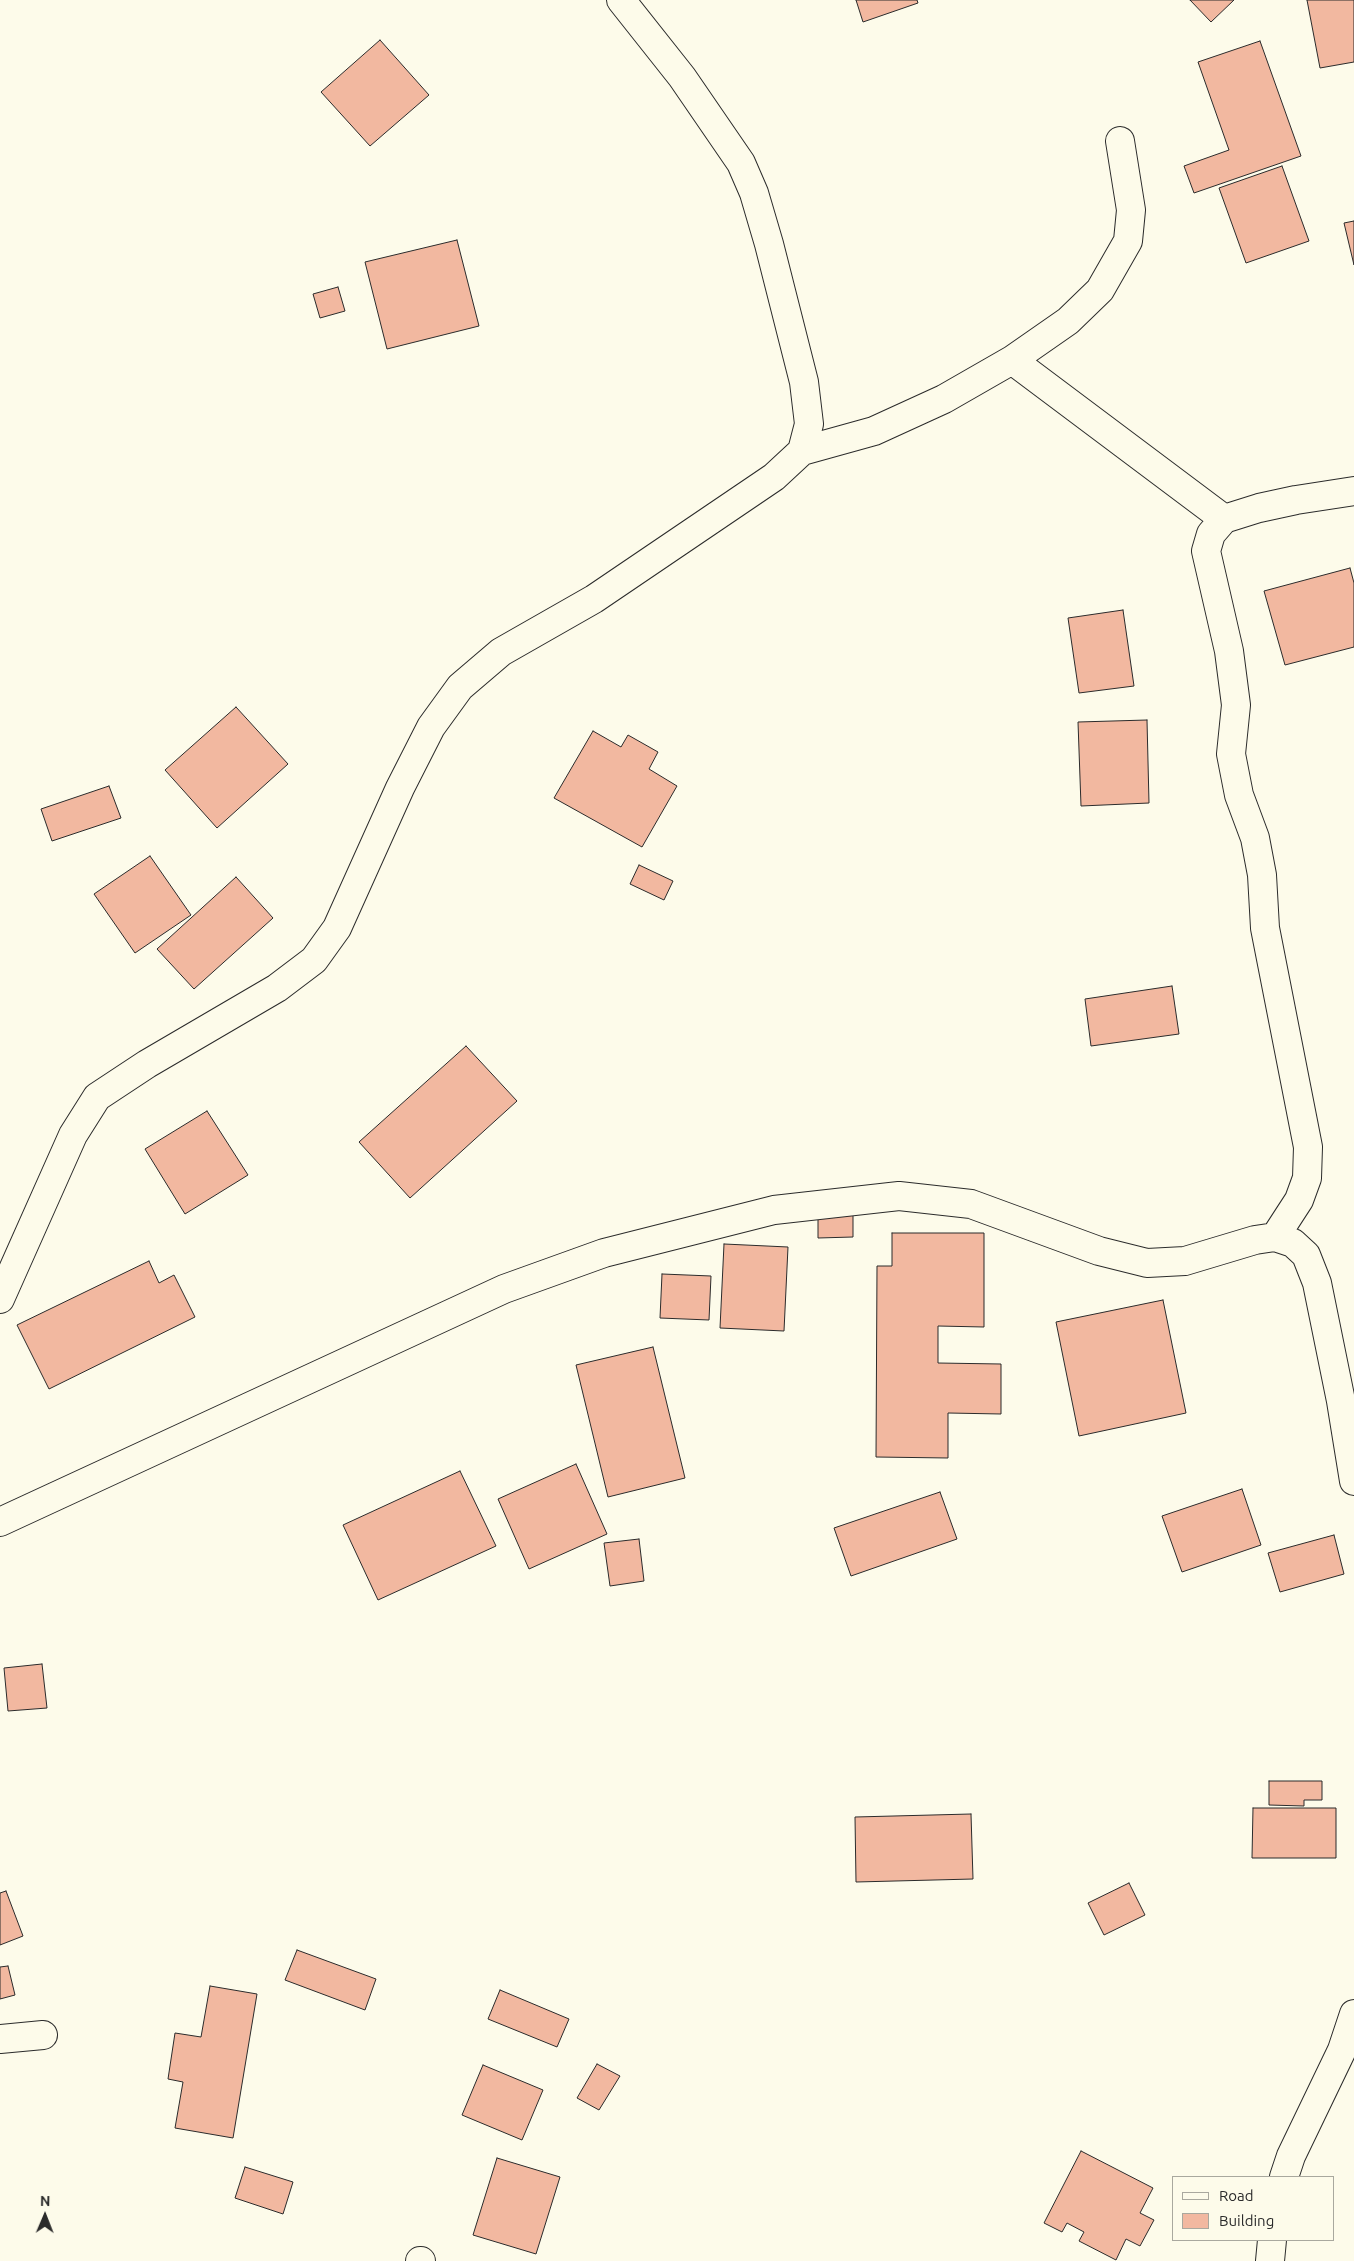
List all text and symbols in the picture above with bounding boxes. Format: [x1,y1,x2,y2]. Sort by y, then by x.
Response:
legend [1172,2176,1334,2241]
text: Road [1219,2187,1254,2204]
north arrow [20,2191,70,2241]
text: N [40,2193,51,2209]
text: Building [1219,2212,1274,2229]

